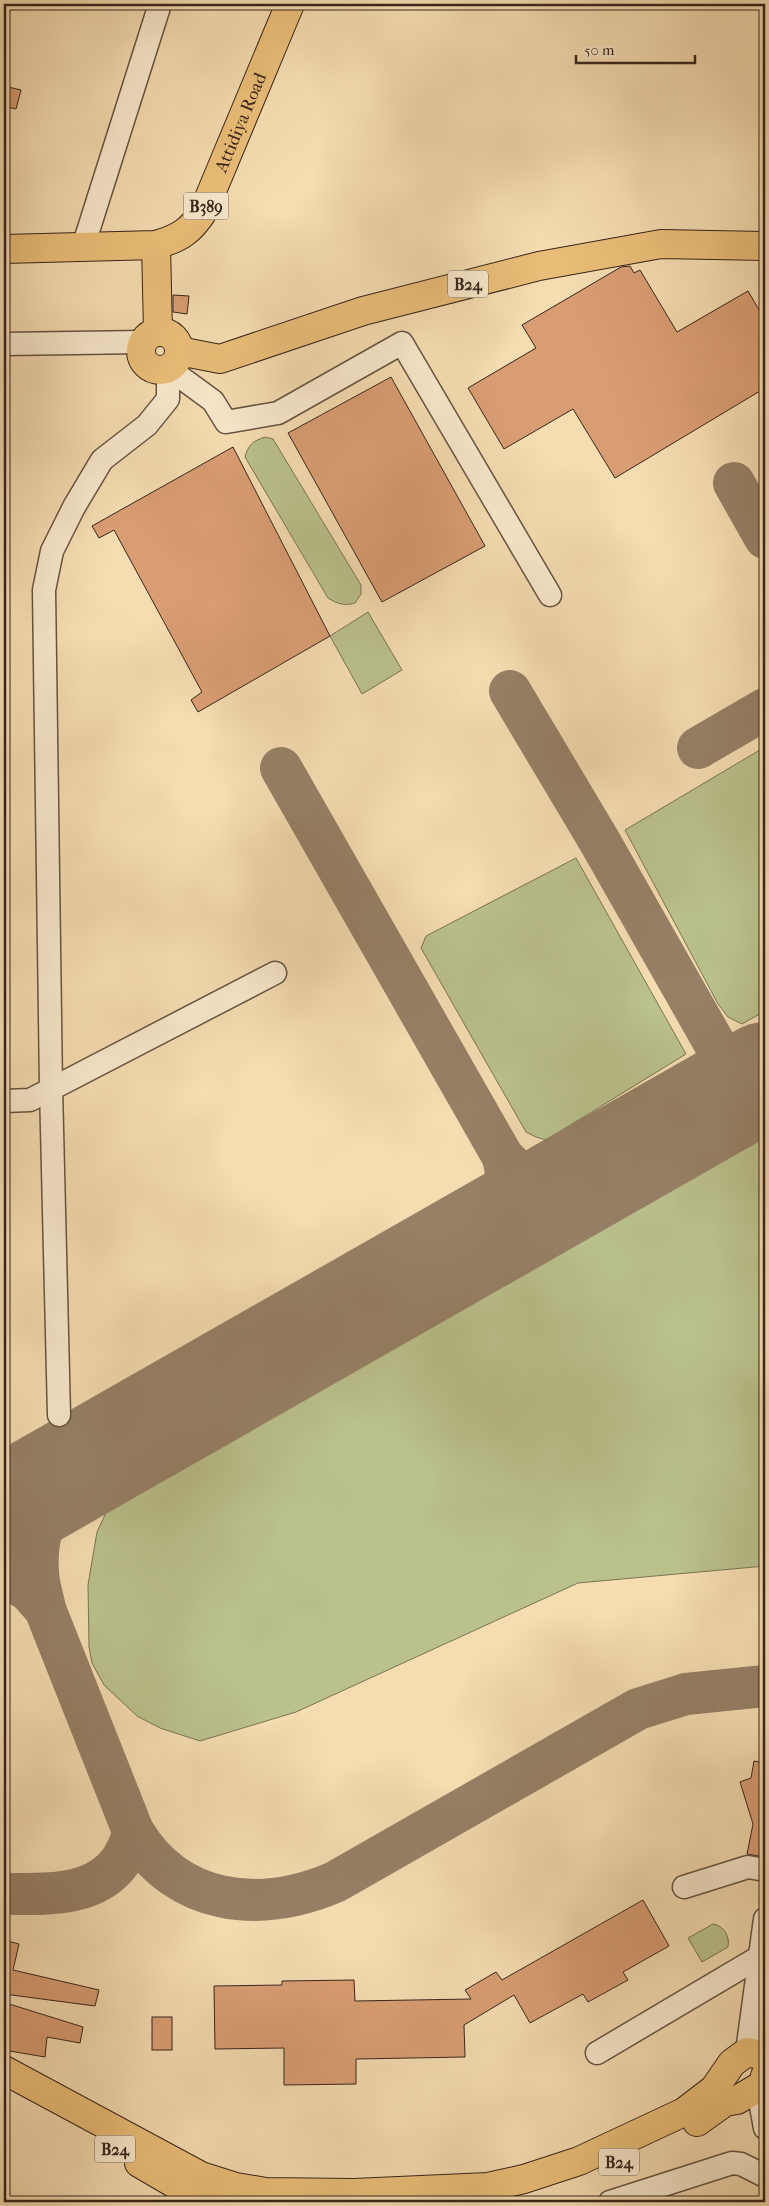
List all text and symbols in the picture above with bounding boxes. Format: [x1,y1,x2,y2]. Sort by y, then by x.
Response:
scale bar [576,32,695,64]
text: 50 m [584,41,615,59]
street label: Attidiya Road [210,69,271,177]
road number: B389 [184,192,228,220]
road number: B24 [448,270,488,298]
road number: B24 [95,2136,135,2162]
road number: B24 [599,2148,639,2176]

